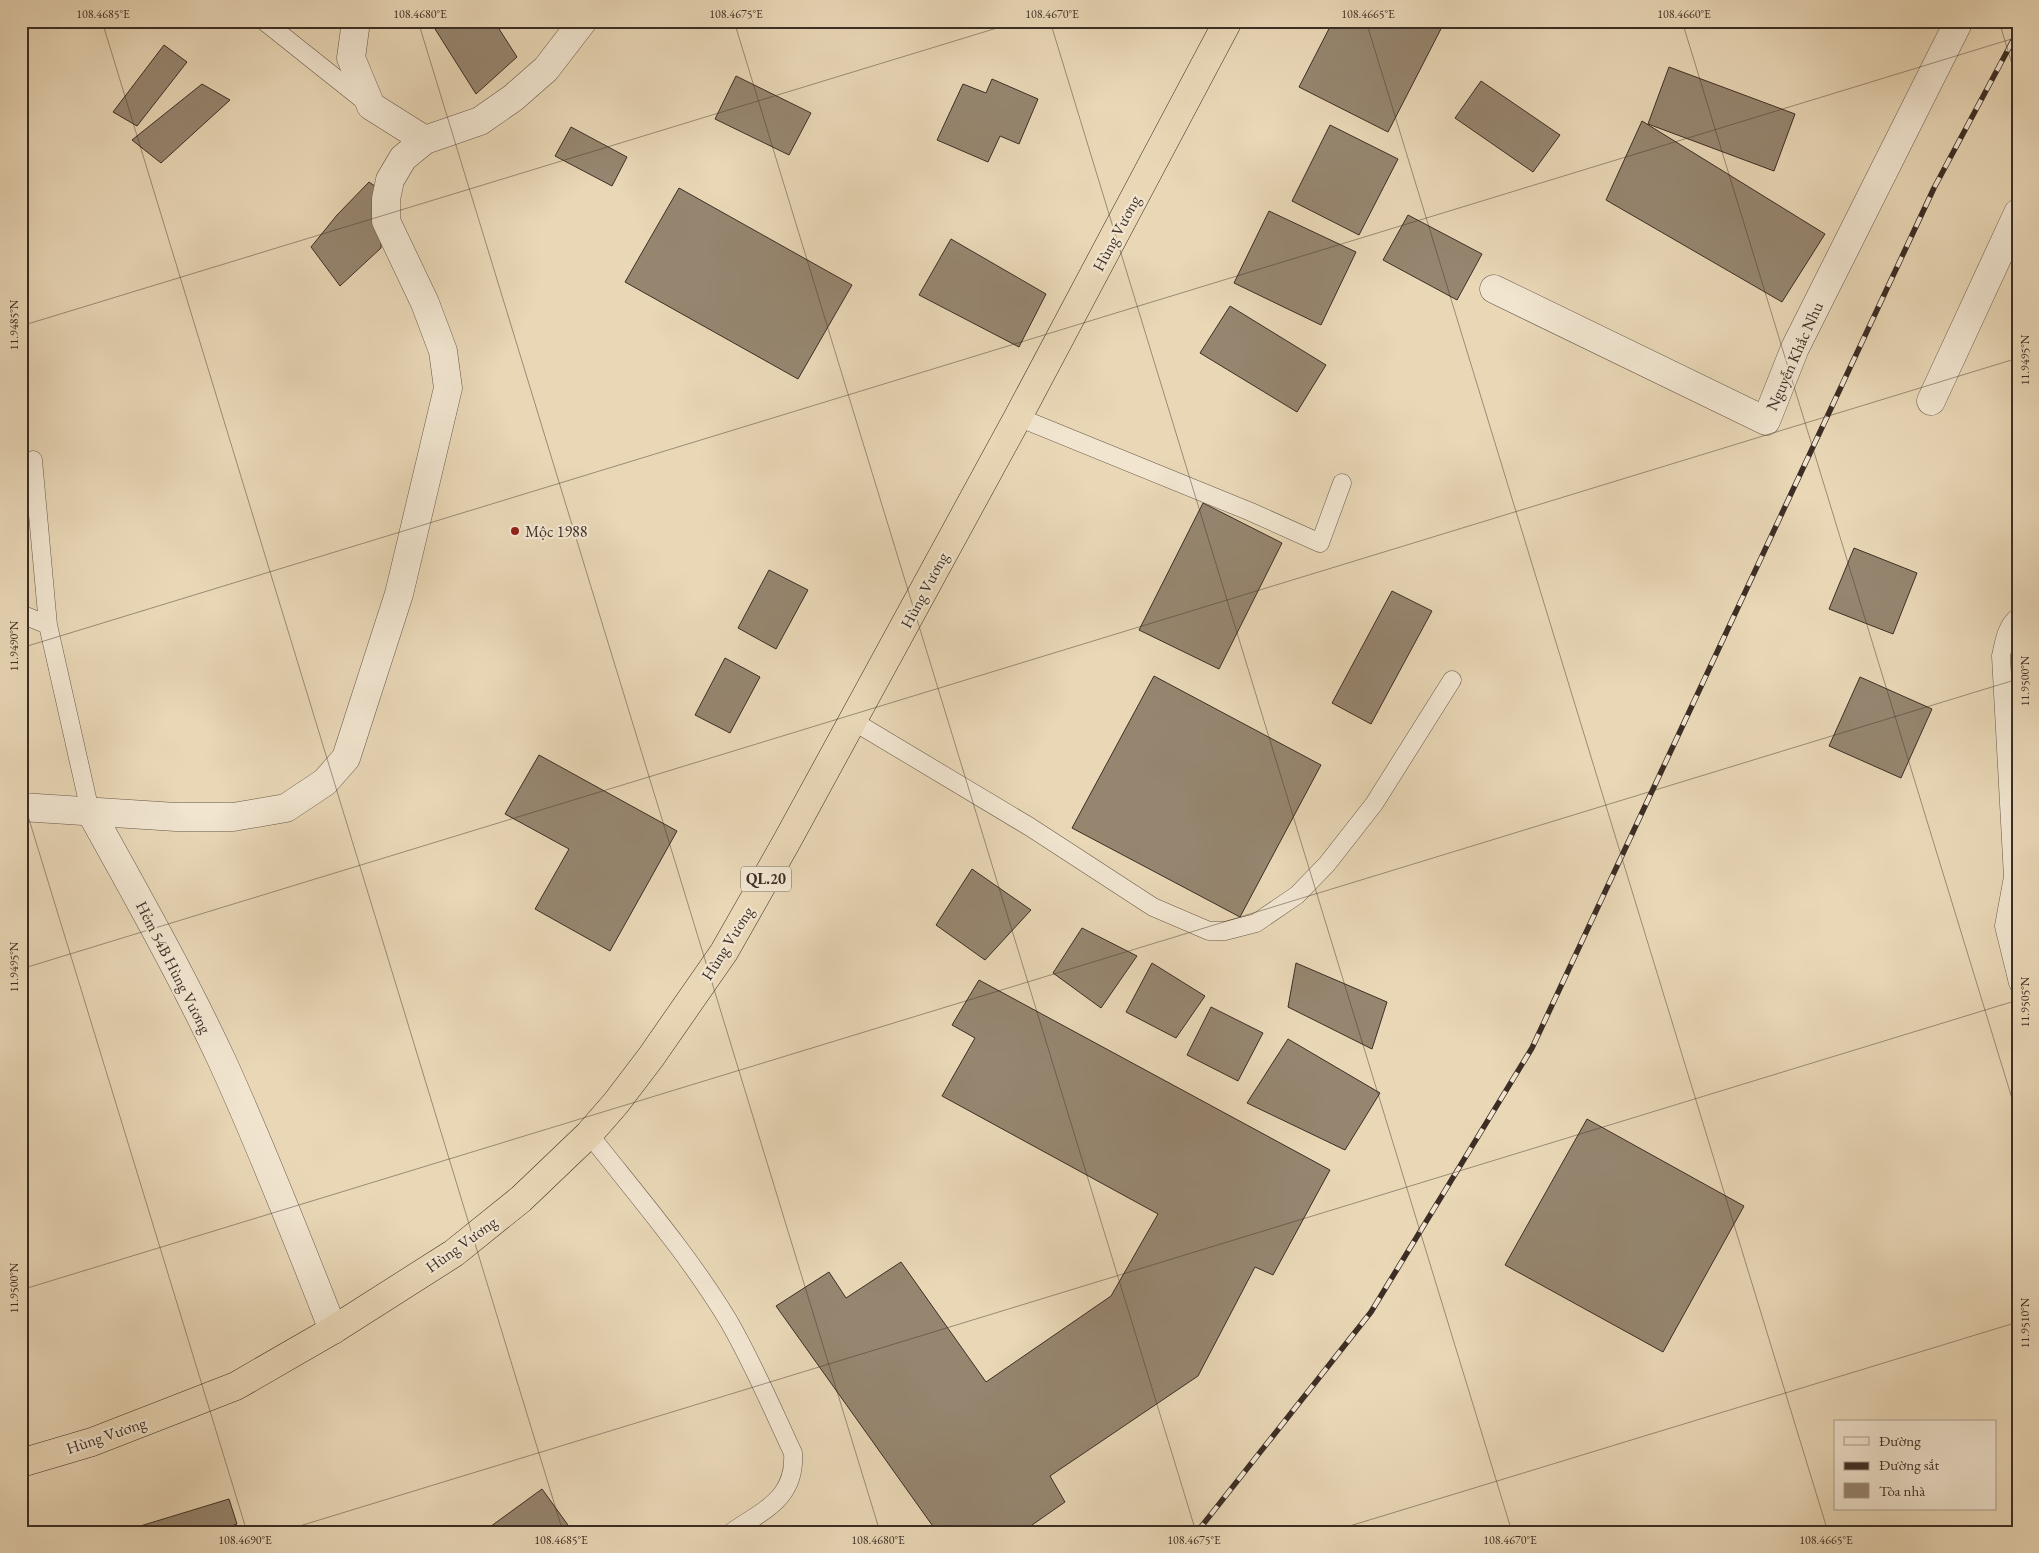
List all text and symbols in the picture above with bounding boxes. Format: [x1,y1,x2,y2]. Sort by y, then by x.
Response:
text: 108.4685°E [76,6,130,22]
text: 108.4680°E [393,6,447,22]
text: 108.4675°E [709,6,763,22]
text: 108.4670°E [1025,6,1079,22]
text: 108.4665°E [1341,6,1395,22]
text: 108.4660°E [1657,6,1711,22]
street label: Hùng Vương [1088,191,1146,275]
street label: Nguyễn Khắc Nhu [1761,298,1828,414]
text: 11.9485°N [6,299,22,350]
text: 11.9495°N [2017,334,2033,385]
place label: Mộc 1988 [525,521,588,542]
marker: Mộc 1988 [509,525,521,537]
street label: Hùng Vương [896,548,954,632]
text: 11.9490°N [6,620,22,671]
text: 11.9500°N [2017,655,2033,706]
road number: QL.20 [741,866,791,892]
street label: Hẻm 54B Hùng Vương [131,897,217,1038]
street label: Hùng Vương [696,902,759,984]
text: 11.9495°N [6,941,22,992]
text: 11.9505°N [2017,976,2033,1027]
street label: Hùng Vương [421,1211,502,1277]
text: 11.9500°N [6,1262,22,1313]
text: 11.9510°N [2017,1297,2033,1348]
street label: Hùng Vương [63,1412,150,1459]
legend [1834,1420,1996,1510]
text: Đường [1879,1431,1921,1450]
text: Đường sắt [1879,1455,1940,1474]
text: Tòa nhà [1879,1481,1925,1500]
text: 108.4690°E [218,1532,272,1548]
text: 108.4685°E [534,1532,588,1548]
text: 108.4680°E [851,1532,905,1548]
text: 108.4675°E [1167,1532,1221,1548]
text: 108.4670°E [1483,1532,1537,1548]
text: 108.4665°E [1799,1532,1853,1548]

